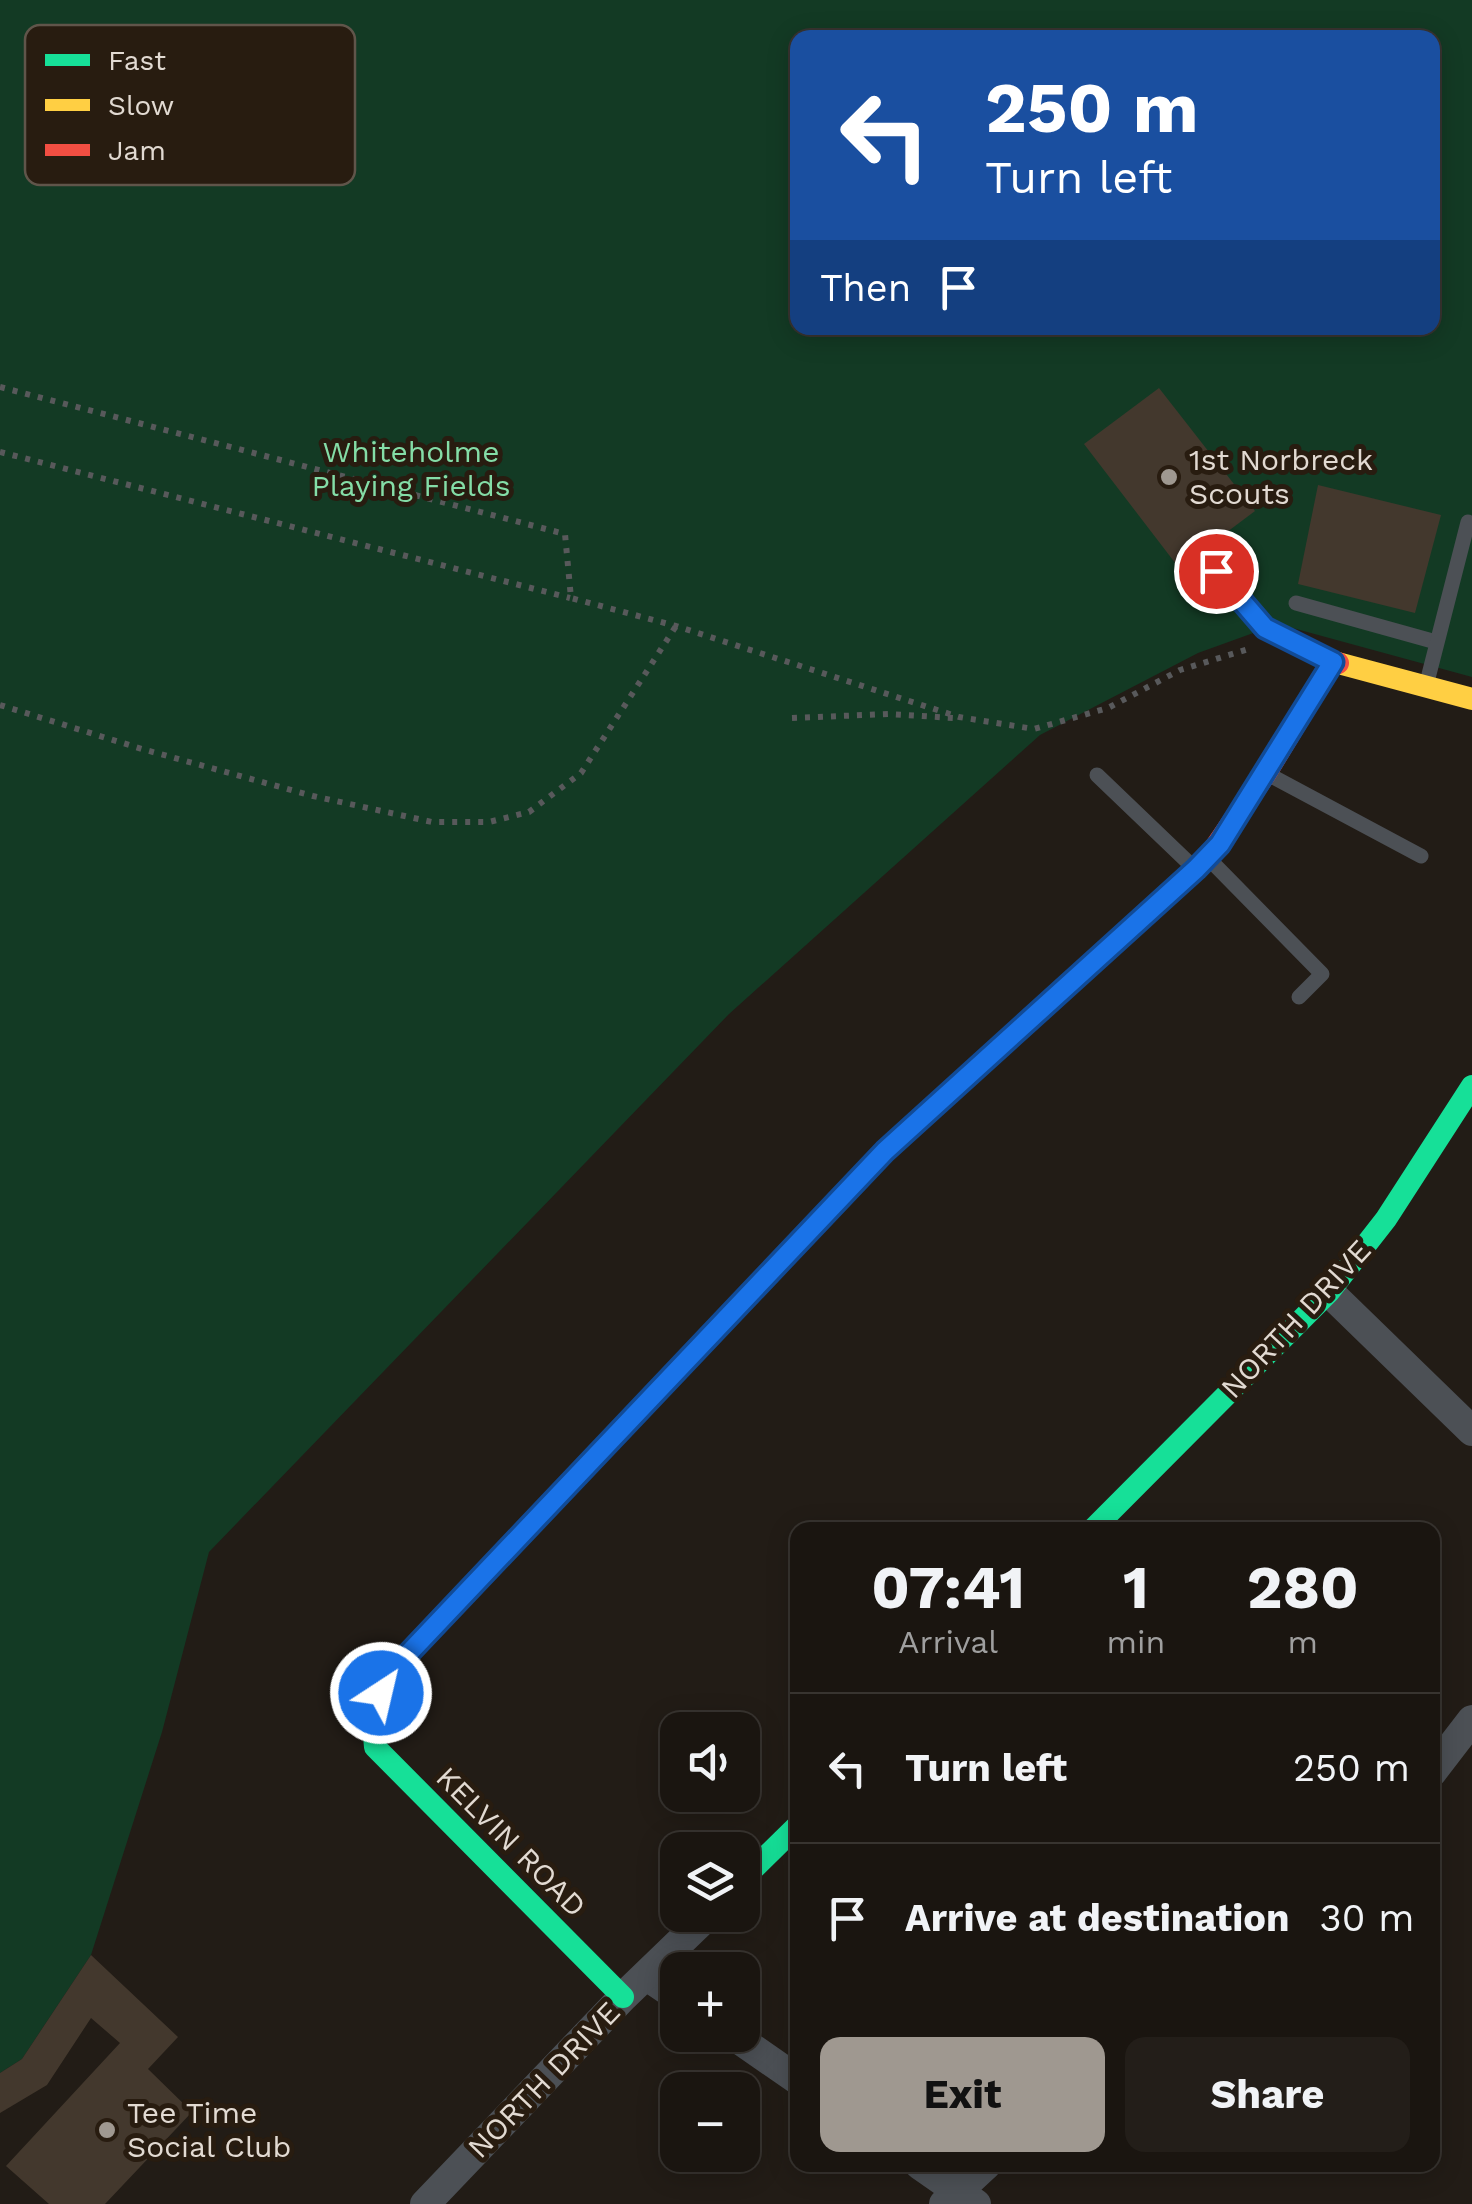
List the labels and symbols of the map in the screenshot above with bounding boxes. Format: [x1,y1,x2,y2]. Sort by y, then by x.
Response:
legend [25,25,355,185]
text: Fast [108,44,166,77]
text: Slow [108,89,174,122]
text: Jam [108,134,166,167]
park label: Whiteholme Playing Fields [311,434,511,503]
place label: 1st Norbreck Scouts [1189,442,1373,511]
marker: 1st Norbreck Scouts [1158,466,1180,488]
pin [1174,529,1259,614]
street label: NORTH DRIVE [1214,1232,1378,1405]
position arrow [329,1641,433,1745]
street label: KELVIN ROAD [429,1760,593,1924]
street label: NORTH DRIVE [460,1994,627,2165]
place label: Tee Time Social Club [127,2095,291,2164]
marker: Tee Time Social Club [96,2119,118,2141]

